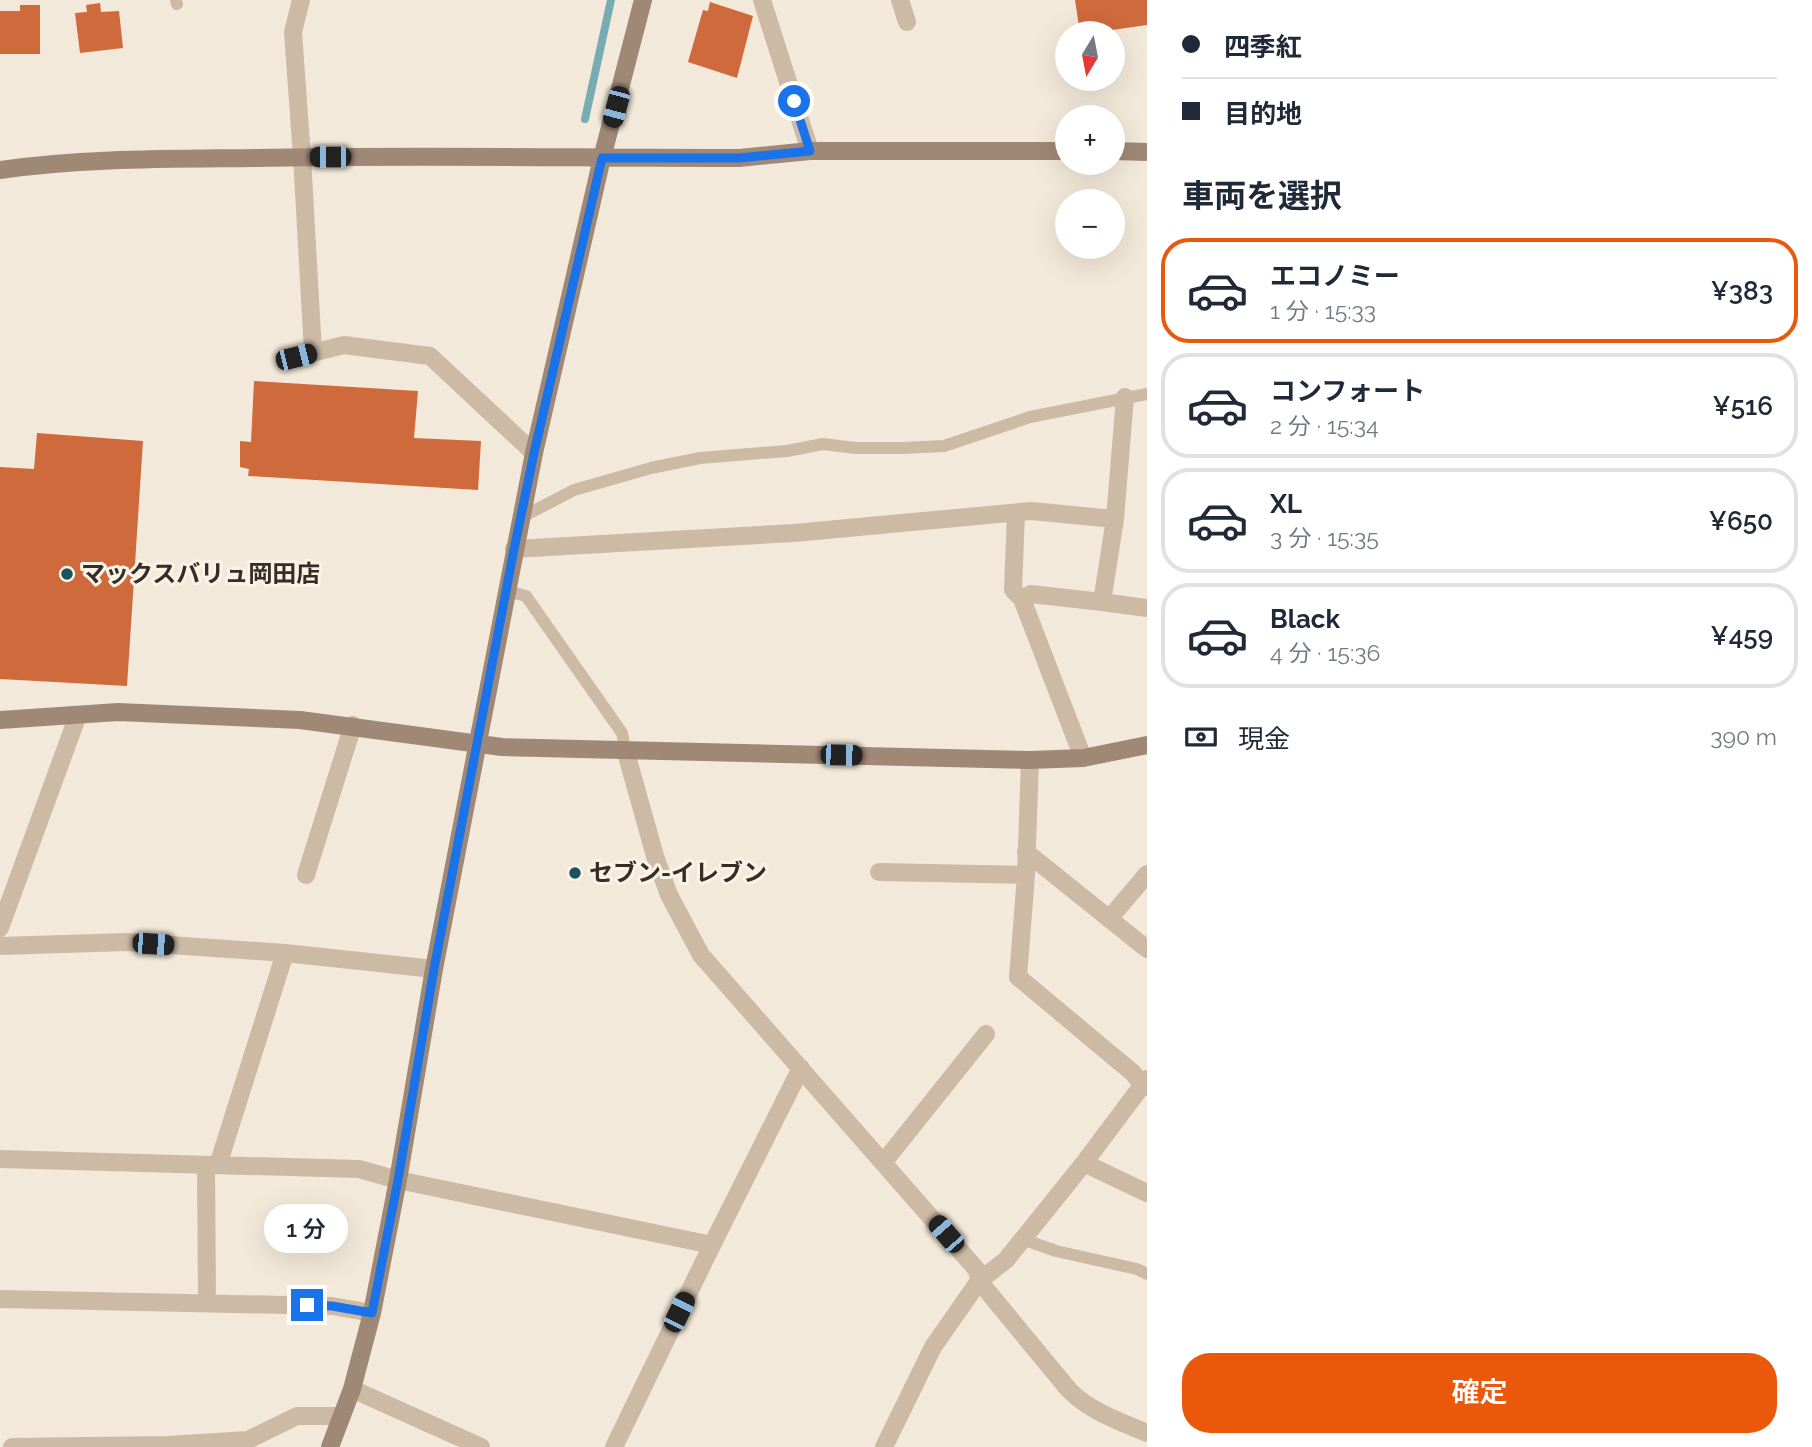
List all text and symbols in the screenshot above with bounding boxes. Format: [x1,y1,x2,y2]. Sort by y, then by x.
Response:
north arrow [1055,21,1125,91]
map controls [1055,21,1125,259]
text: 四季紅 [1224,32,1302,62]
car [601,84,632,130]
route start [778,85,810,117]
text: 目的地 [1224,99,1302,129]
button: + [1055,105,1125,175]
car [310,147,352,168]
text: 車両を選択 [1182,177,1342,214]
button: − [1055,189,1125,259]
icon: car [1186,259,1249,322]
text: エコノミー [1270,261,1400,291]
text: ¥383 [1711,276,1773,306]
text: 1 分 · 15:33 [1270,297,1376,324]
car [274,342,319,372]
icon: car [1186,374,1249,437]
text: コンフォート [1270,376,1425,406]
text: ¥516 [1712,391,1773,421]
text: 2 分 · 15:34 [1270,412,1378,439]
icon: car [1186,489,1249,552]
text: XL [1270,489,1302,519]
text: ¥650 [1709,506,1773,536]
text: 3 分 · 15:35 [1270,524,1379,551]
place label: マックスバリュ岡田店 [81,559,320,588]
marker: マックスバリュ岡田店 [59,566,75,582]
icon: car [1186,604,1249,667]
text: Black [1270,604,1340,634]
text: ¥459 [1711,621,1773,651]
text: 4 分 · 15:36 [1270,639,1380,666]
icon: cash [1182,718,1220,756]
text: 390 m [1710,723,1777,750]
text: 現金 [1238,724,1290,754]
car [820,744,863,766]
place label: セブン-イレブン [589,858,767,887]
marker: セブン-イレブン [567,865,583,881]
car [132,932,175,956]
callout: 1 分 [265,1204,349,1252]
car [925,1211,968,1257]
text: 1 分 [286,1215,326,1242]
route end [291,1289,323,1321]
car [661,1289,698,1335]
button: 確定 [1182,1353,1777,1433]

